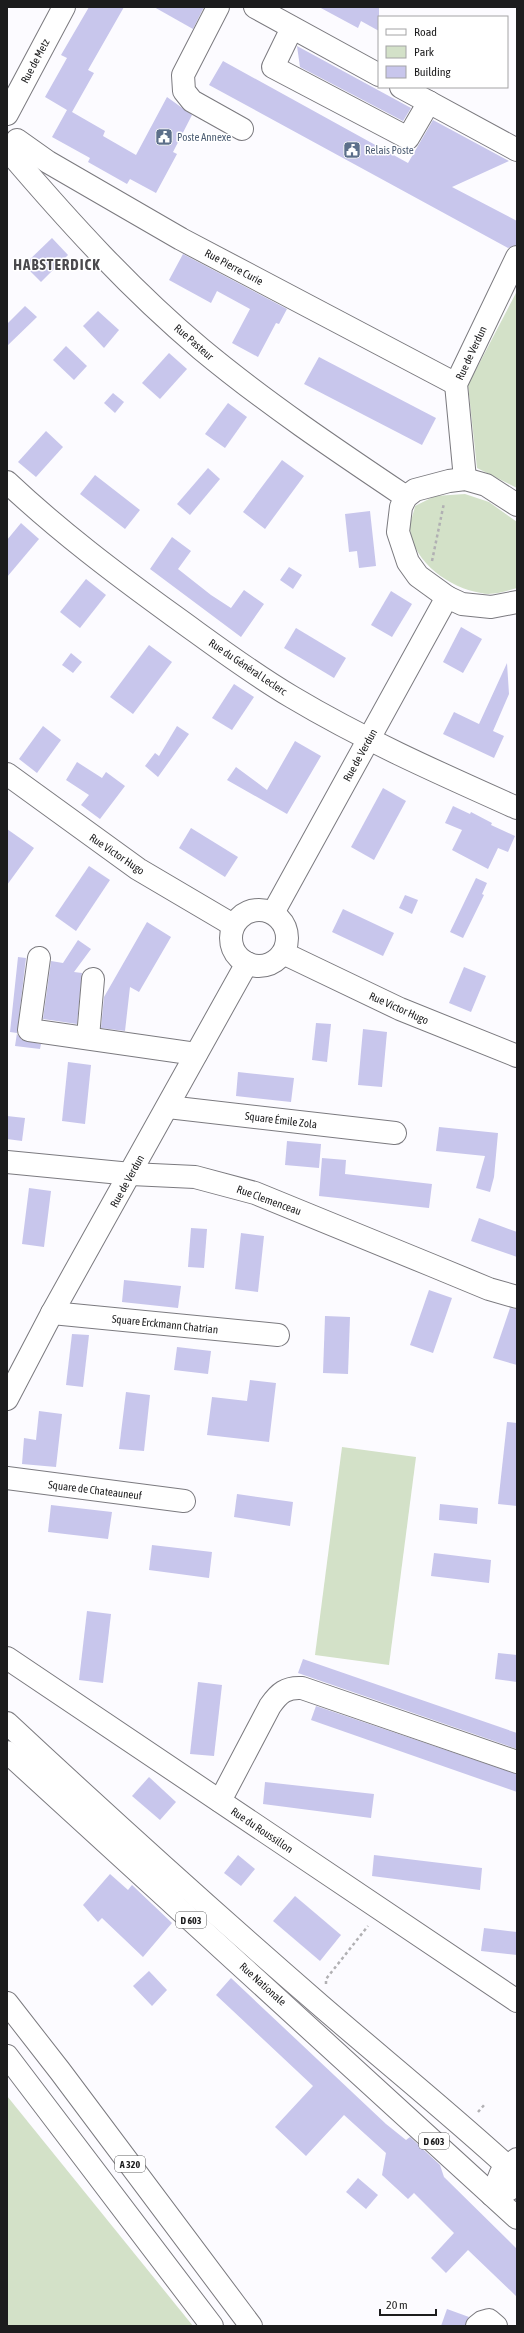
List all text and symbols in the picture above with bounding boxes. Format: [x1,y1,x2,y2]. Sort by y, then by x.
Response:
legend [378,16,508,88]
text: Road [414,25,437,39]
street label: Rue de Metz [18,37,52,85]
text: Park [414,45,435,59]
text: Building [414,65,452,79]
public building icon: Poste Annexe [154,127,174,147]
place label: Poste Annexe [177,131,231,143]
public building icon: Relais Poste [342,140,362,160]
place label: Relais Poste [365,144,414,156]
street label: Rue Pierre Curie [203,247,265,287]
district label: HABSTERDICK [13,256,101,273]
street label: Rue Pasteur [172,322,217,363]
street label: Rue de Verdun [453,324,489,382]
street label: Rue du Général Leclerc [207,636,290,698]
street label: Rue de Verdun [341,727,379,783]
street label: Rue Victor Hugo [87,831,147,877]
street label: Rue Victor Hugo [367,990,431,1026]
street label: Square Émile Zola [244,1110,318,1130]
street label: Rue de Verdun [108,1153,146,1209]
street label: Rue Clemenceau [235,1183,303,1217]
street label: Square Erckmann Chatrian [111,1312,219,1336]
street label: Square de Chateauneuf [47,1478,143,1502]
street label: Rue du Roussillon [229,1805,295,1855]
road number: D 603 [176,1912,206,1928]
street label: Rue Nationale [237,1960,289,2008]
road number: D 603 [419,2133,449,2149]
road number: A 320 [115,2156,145,2172]
scale bar [380,2291,436,2317]
text: 20 m [386,2298,408,2312]

